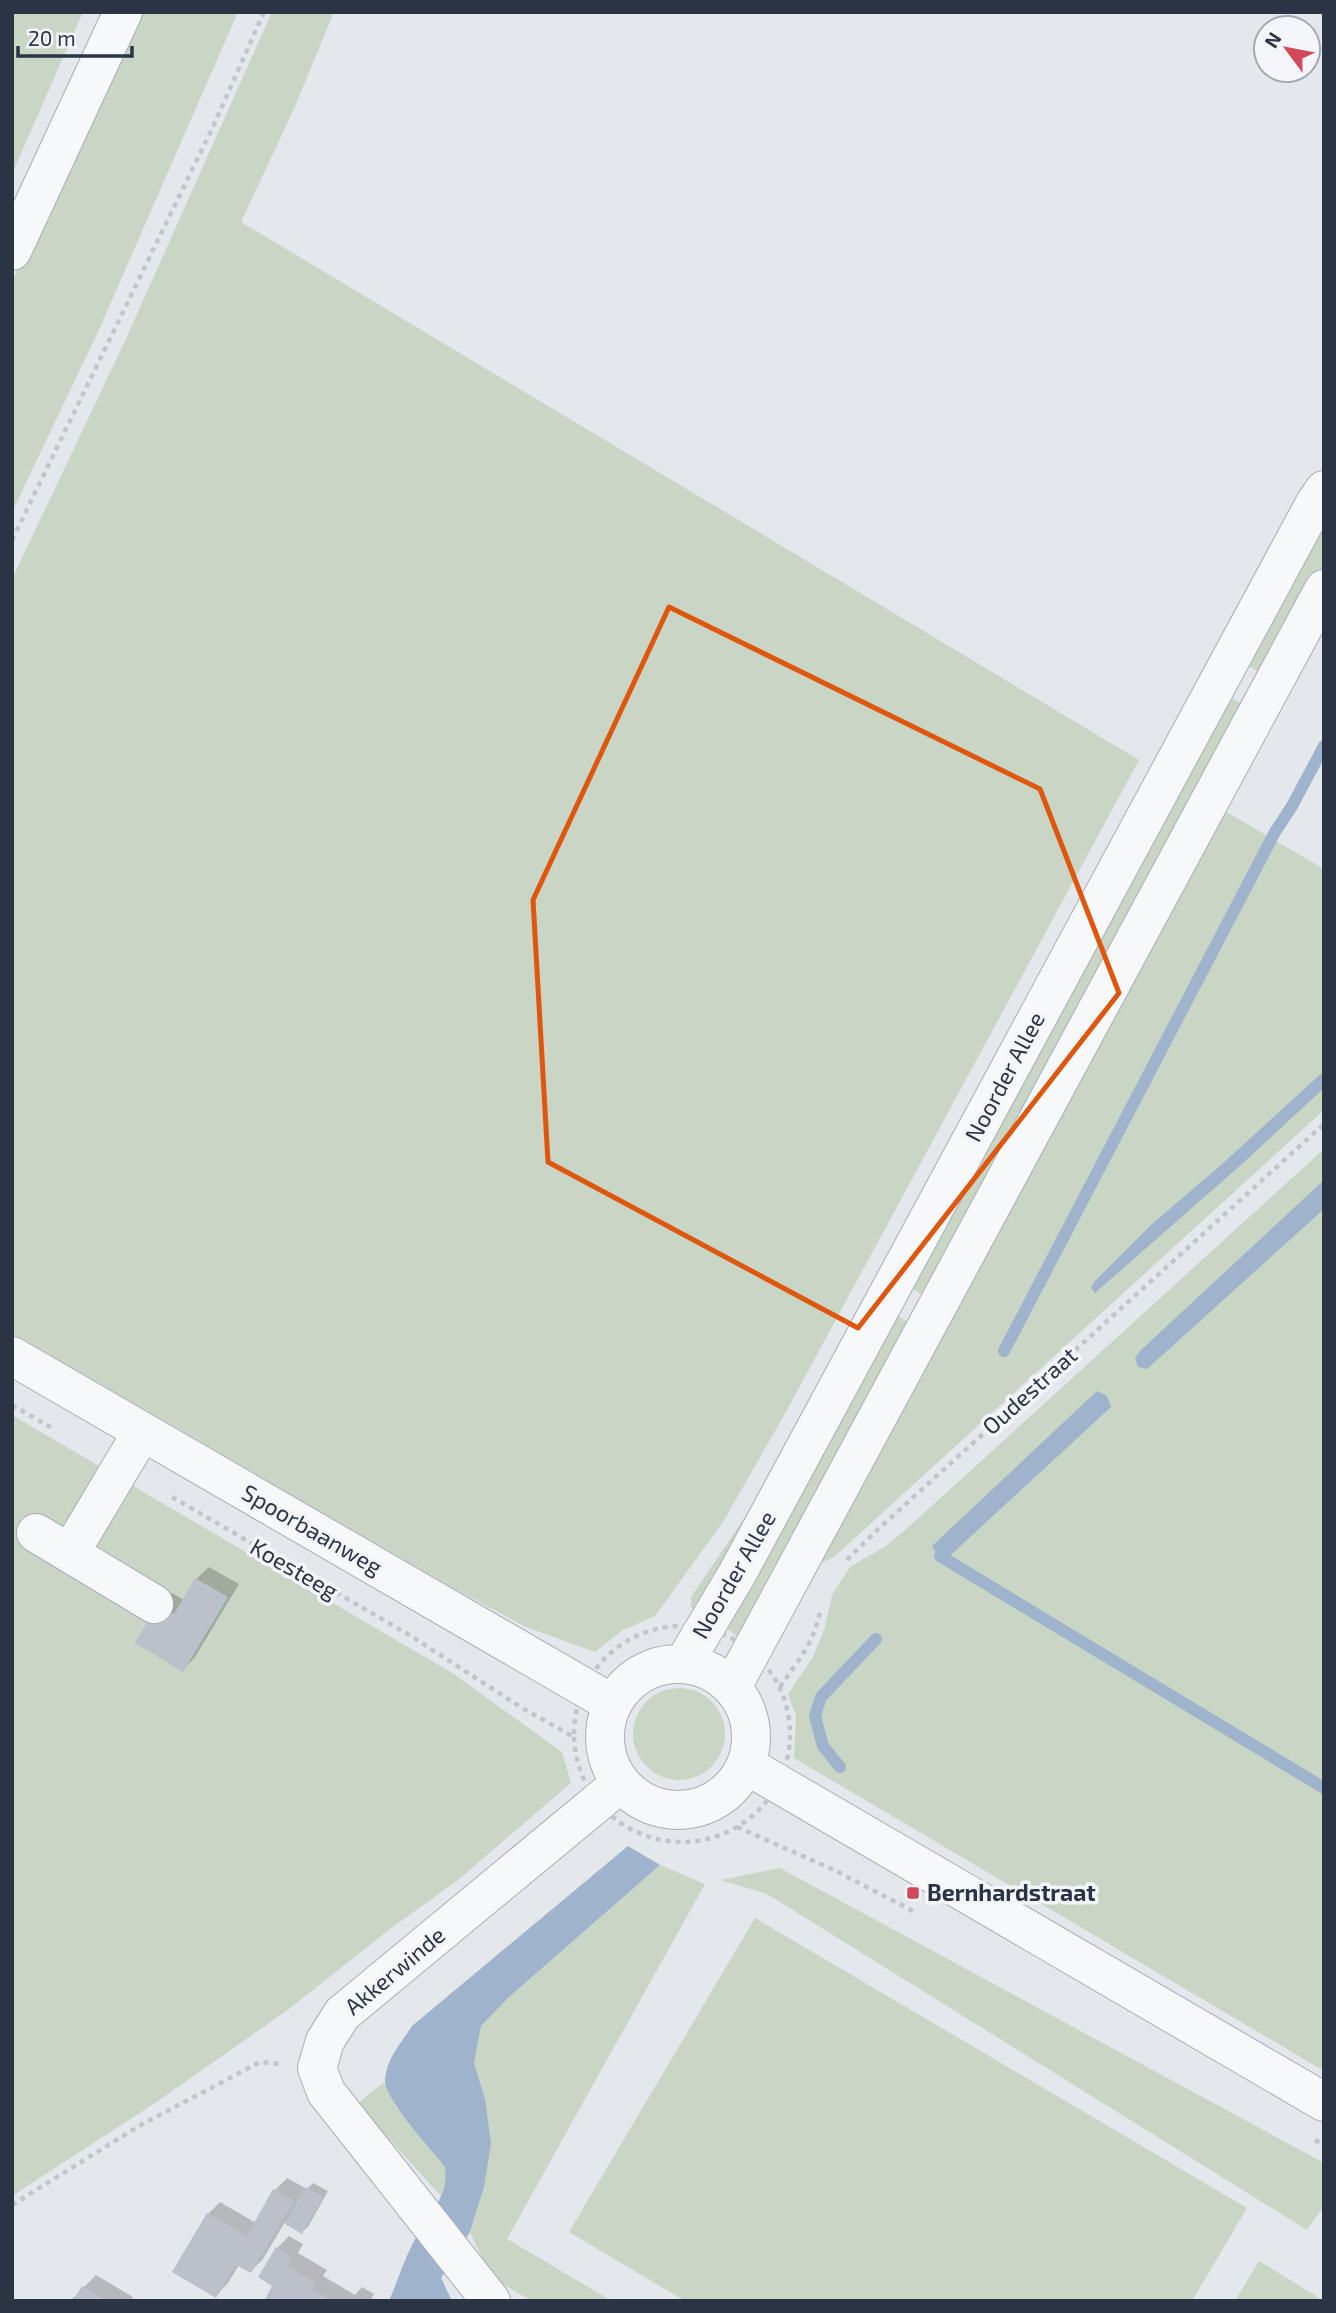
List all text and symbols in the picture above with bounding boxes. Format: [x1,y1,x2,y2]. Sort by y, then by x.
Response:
scale bar [18,14,131,58]
north arrow [1252,14,1322,84]
text: 20 m [28,25,76,50]
text: N [1259,28,1286,52]
street label: Noorder Allee [958,1007,1050,1146]
street label: Oudestraat [976,1340,1083,1440]
street label: Spoorbaanweg [237,1478,388,1581]
street label: Noorder Allee [685,1506,781,1643]
street label: Koesteeg [246,1532,344,1605]
place label: Bernhardstraat [927,1878,1096,1906]
marker: Bernhardstraat [905,1885,921,1901]
street label: Akkerwinde [338,1920,450,2020]

